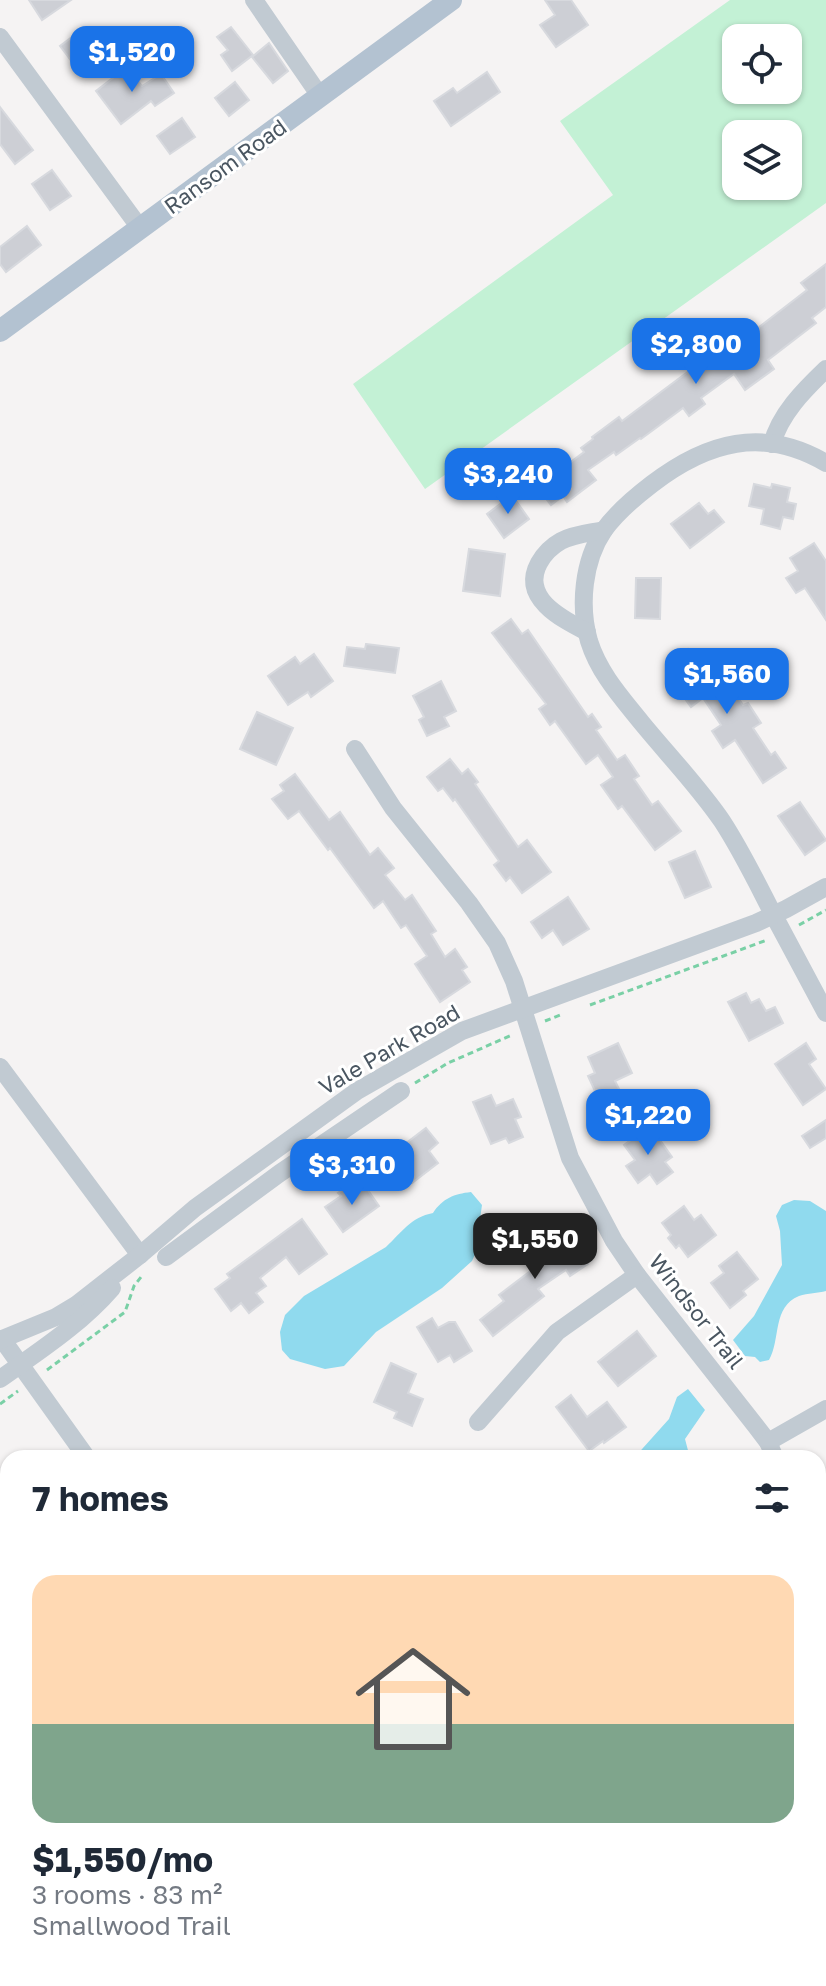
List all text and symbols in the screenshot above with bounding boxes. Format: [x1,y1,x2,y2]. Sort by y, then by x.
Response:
map controls [722,24,802,200]
button: locate [722,24,802,104]
pin: $1,520 [67,26,197,94]
text: $1,520 [88,36,176,67]
street label: Ransom Road [159,113,291,219]
button: layers [722,120,802,200]
pin: $2,800 [631,318,761,386]
text: $2,800 [650,328,742,359]
pin: $3,240 [443,448,573,516]
text: $3,240 [463,458,553,489]
pin: $1,560 [662,648,792,716]
text: $1,560 [683,658,771,689]
street label: Vale Park Road [314,998,464,1100]
pin: $1,220 [583,1089,713,1157]
text: $1,220 [604,1099,692,1130]
pin: $3,310 [287,1139,417,1207]
text: $3,310 [308,1149,396,1180]
pin: $1,550 [470,1213,600,1281]
text: $1,550 [491,1223,579,1254]
street label: Windsor Trail [644,1248,750,1374]
icon: filters [750,1476,794,1520]
text: 7 homes [32,1478,169,1518]
icon: home [341,1627,485,1771]
text: $1,550/mo [32,1839,213,1879]
text: 3 rooms · 83 m² [32,1879,222,1910]
text: Smallwood Trail [32,1910,231,1941]

